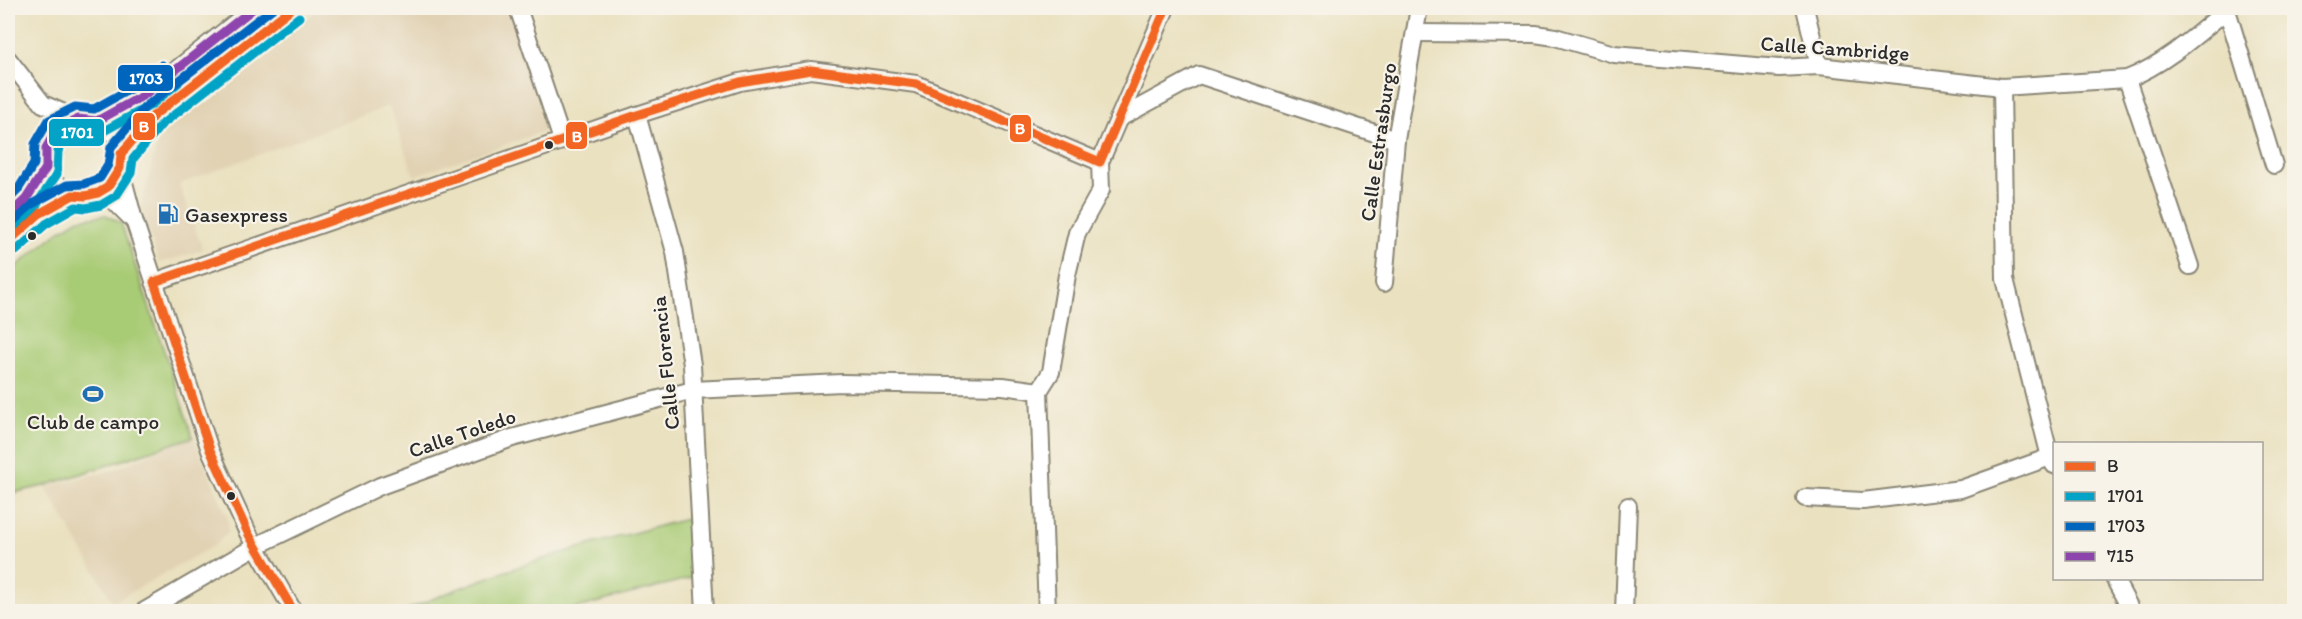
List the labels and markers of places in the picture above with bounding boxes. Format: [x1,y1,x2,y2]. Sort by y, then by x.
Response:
unlabelled marker [543,139,555,151]
fuel station icon: Gasexpress [156,202,180,226]
place label: Gasexpress [185,202,288,227]
unlabelled marker [26,230,38,242]
sports icon: Club de campo [81,382,105,406]
place label: Club de campo [27,409,159,434]
unlabelled marker [225,490,237,502]

